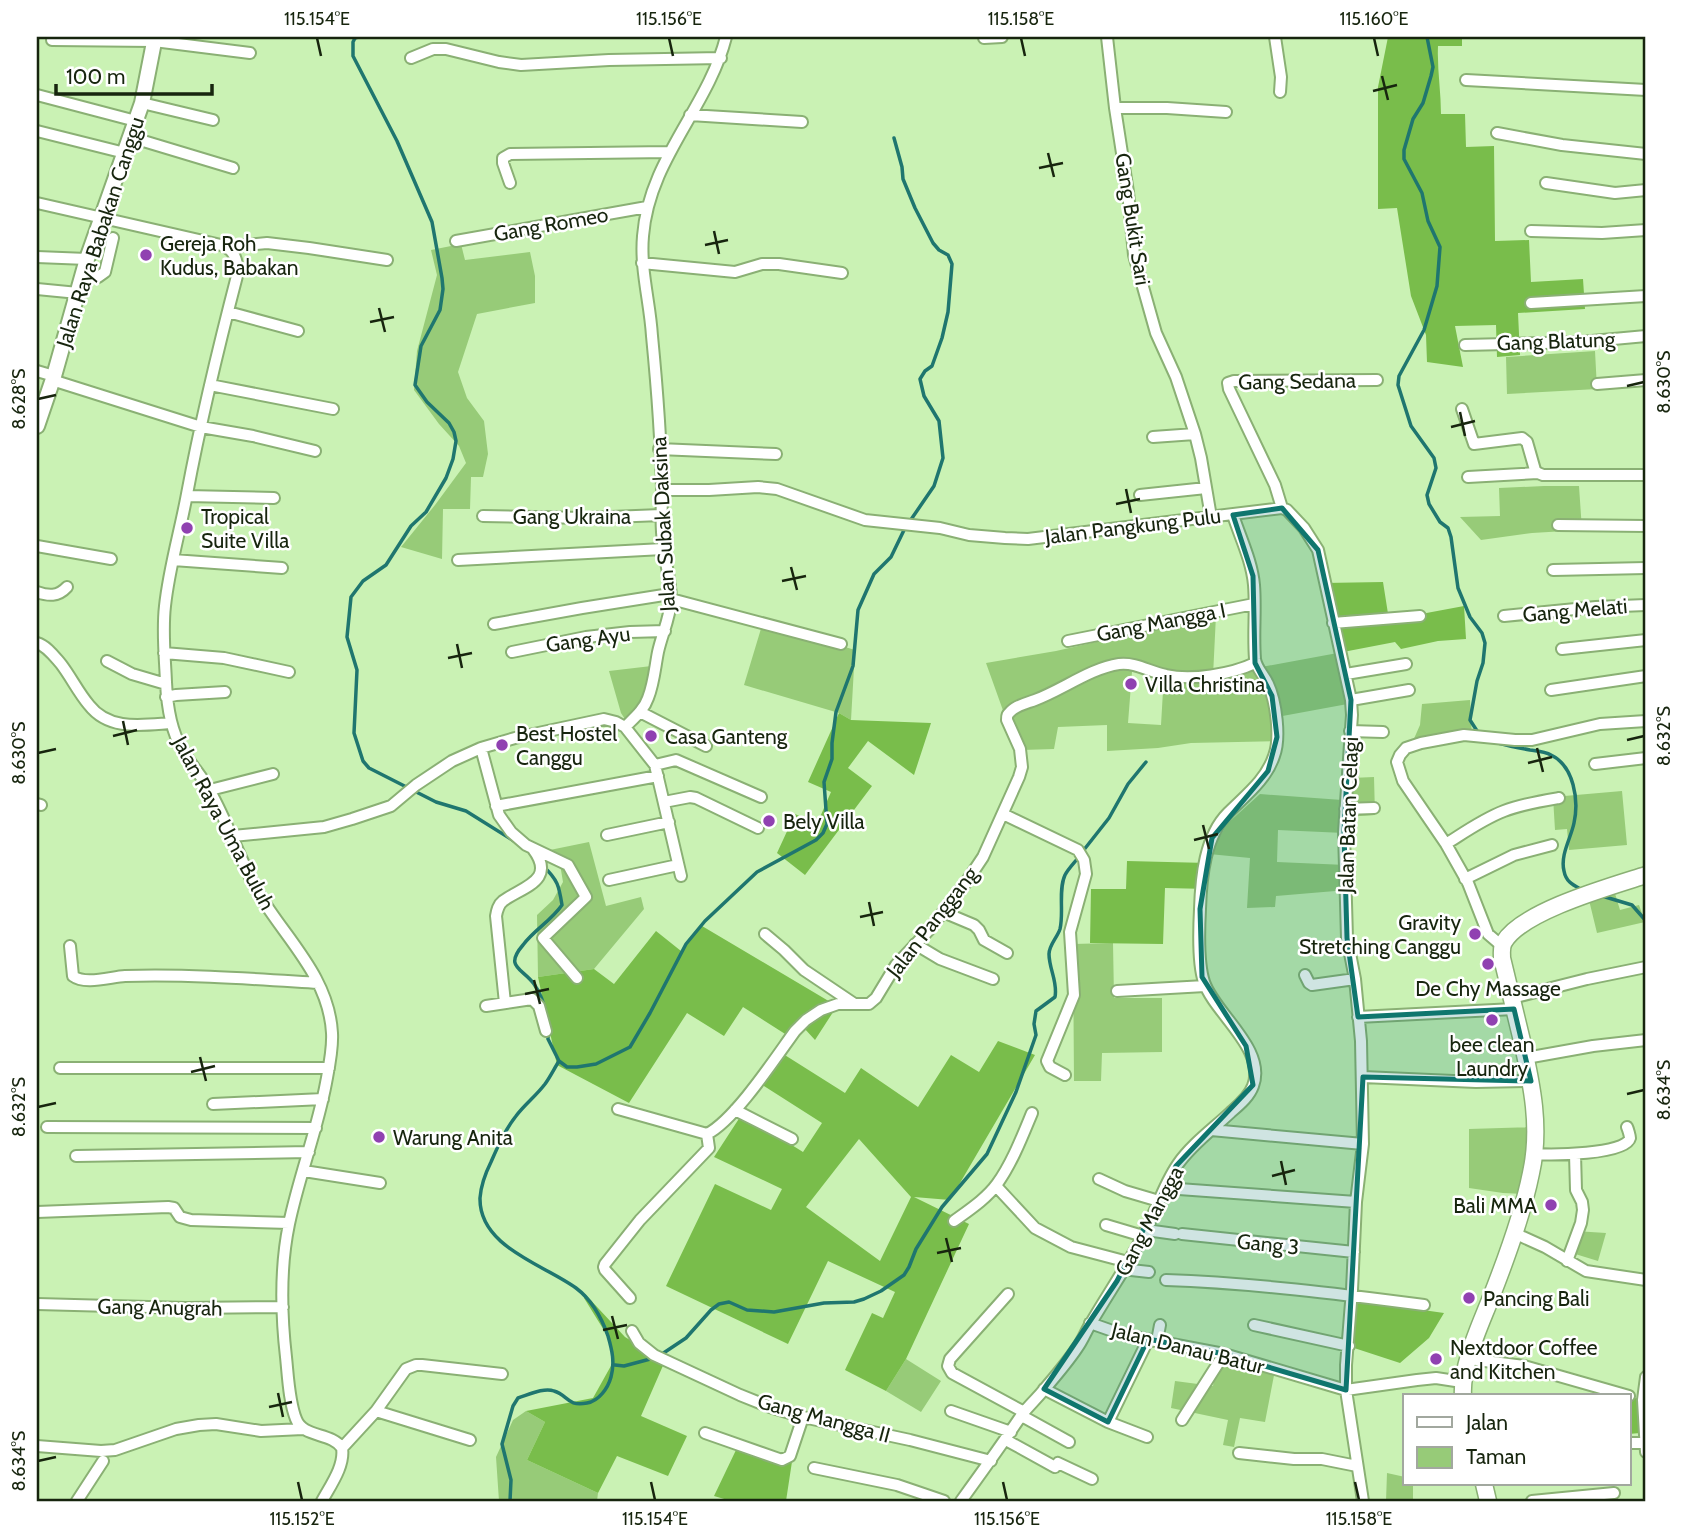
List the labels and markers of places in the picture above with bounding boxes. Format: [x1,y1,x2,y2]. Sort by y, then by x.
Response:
place label: Gereja Roh Kudus, Babakan [160,231,298,280]
marker: Gereja Roh Kudus, Babakan [138,247,154,263]
place label: Tropical Suite Villa [201,504,289,553]
marker: Tropical Suite Villa [179,520,195,536]
place label: Villa Christina [1145,672,1265,697]
marker: Villa Christina [1123,676,1139,692]
place label: Best Hostel Canggu [516,721,617,770]
place label: Casa Ganteng [665,724,788,749]
marker: Casa Ganteng [643,728,659,744]
marker: Best Hostel Canggu [494,737,510,753]
place label: Bely Villa [783,809,865,834]
marker: Bely Villa [761,813,777,829]
place label: Gravity Stretching Canggu [1299,910,1461,959]
marker: Gravity Stretching Canggu [1467,926,1483,942]
marker: De Chy Massage [1480,956,1496,972]
place label: De Chy Massage [1415,976,1561,1001]
marker: bee clean Laundry [1484,1012,1500,1028]
place label: bee clean Laundry [1450,1032,1534,1081]
place label: Warung Anita [393,1125,513,1150]
marker: Warung Anita [371,1129,387,1145]
place label: Bali MMA [1453,1193,1537,1218]
marker: Bali MMA [1543,1197,1559,1213]
place label: Pancing Bali [1483,1286,1589,1311]
marker: Pancing Bali [1461,1290,1477,1306]
place label: Nextdoor Coffee and Kitchen [1450,1335,1598,1384]
marker: Nextdoor Coffee and Kitchen [1428,1351,1444,1367]

